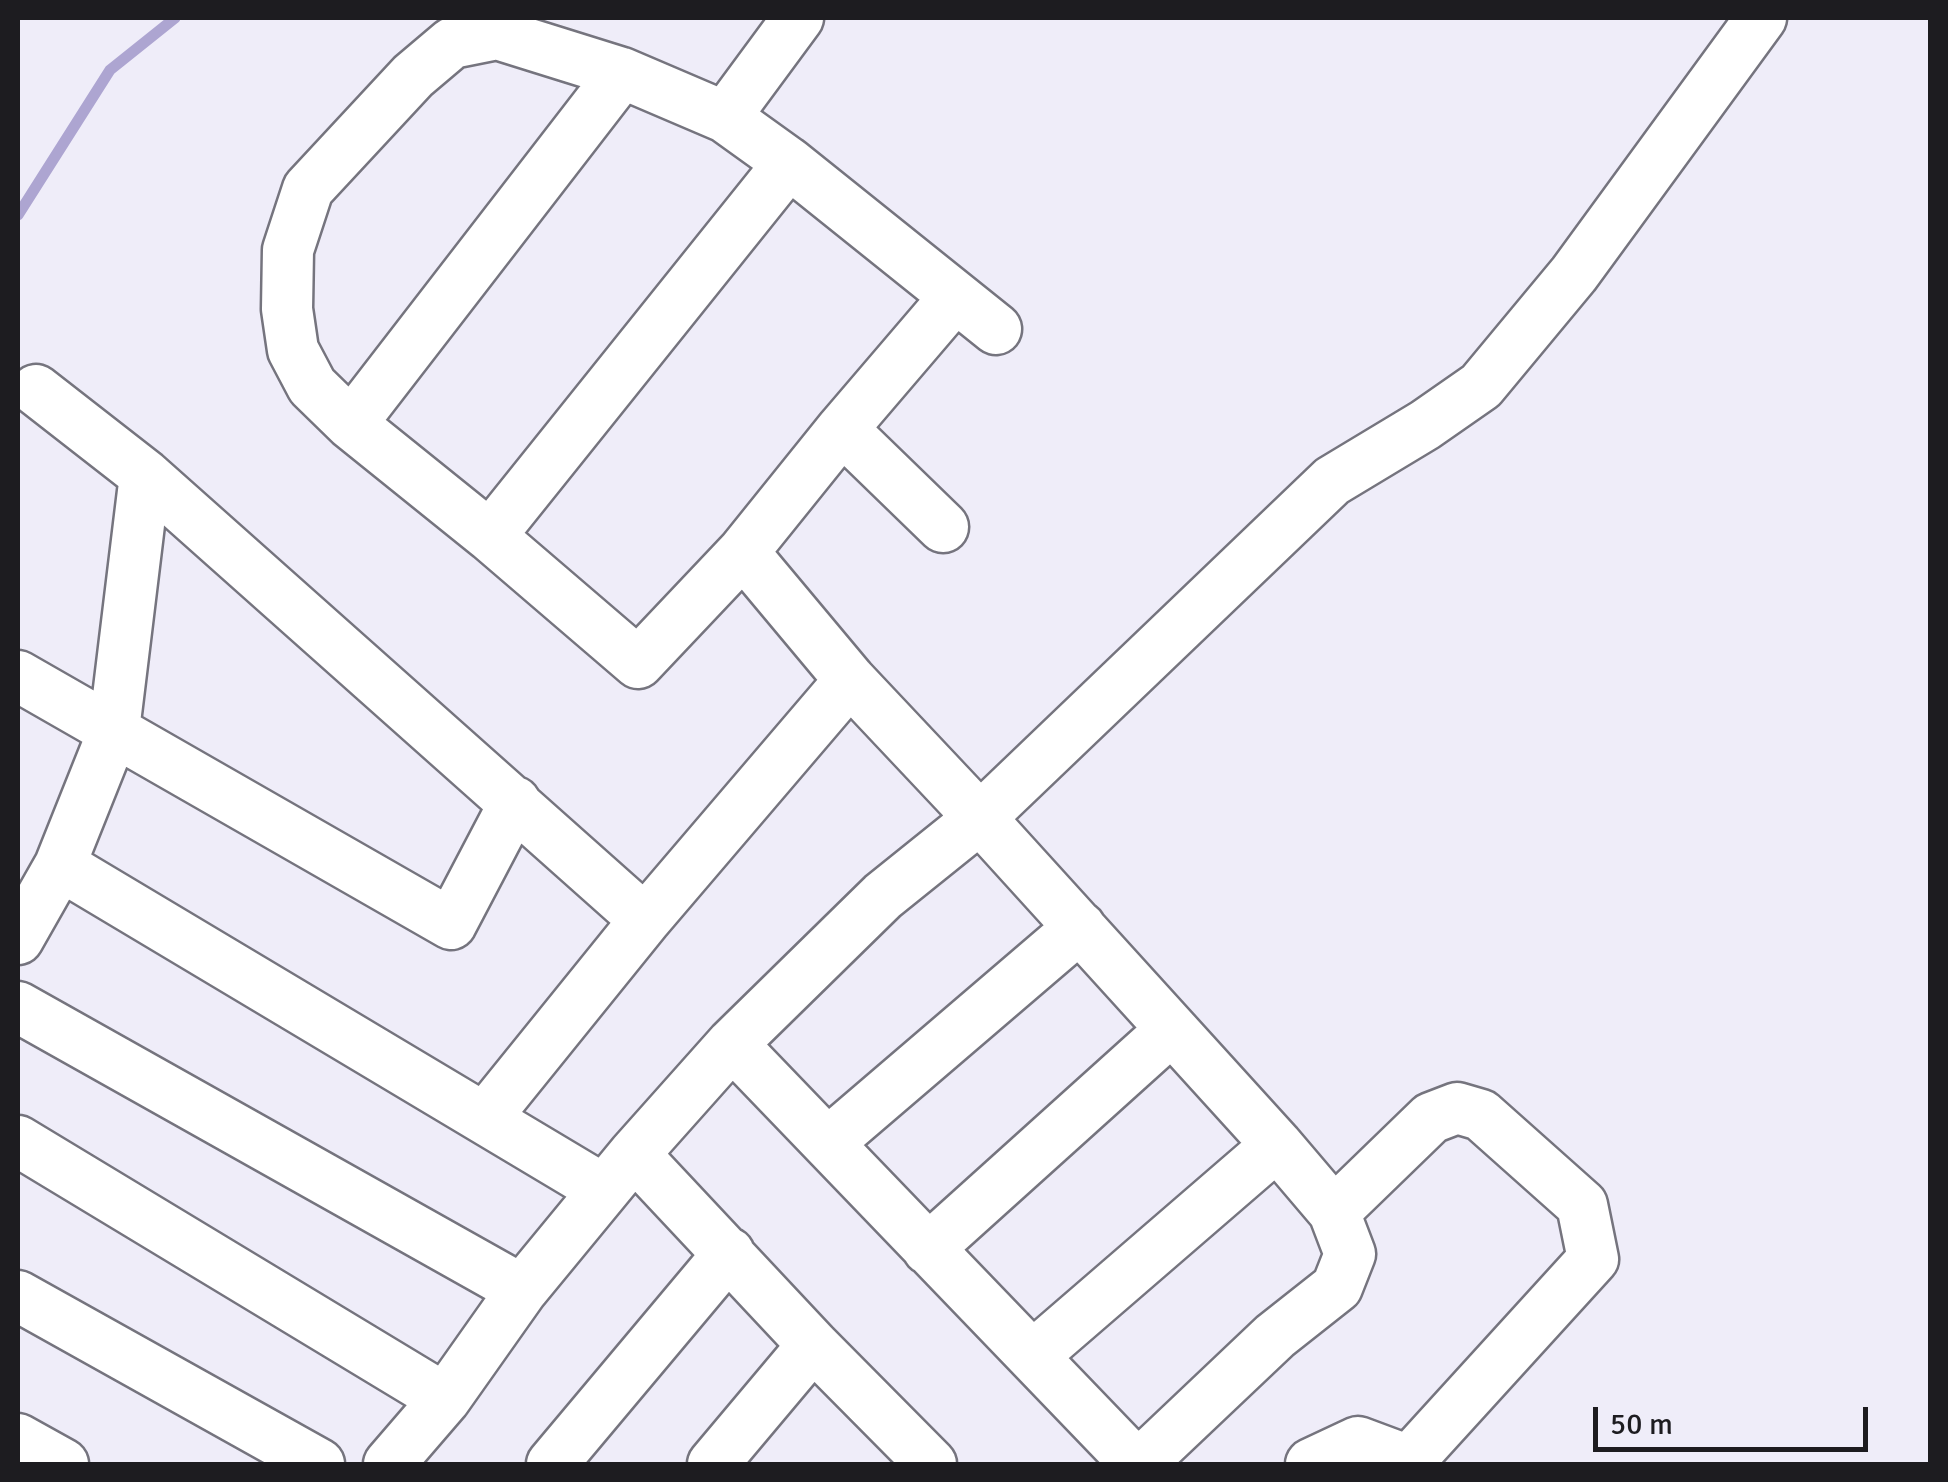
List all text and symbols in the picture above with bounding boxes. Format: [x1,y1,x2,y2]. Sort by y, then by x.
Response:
scale bar [1598,1387,1873,1449]
text: 50 m [1610,1406,1673,1443]

